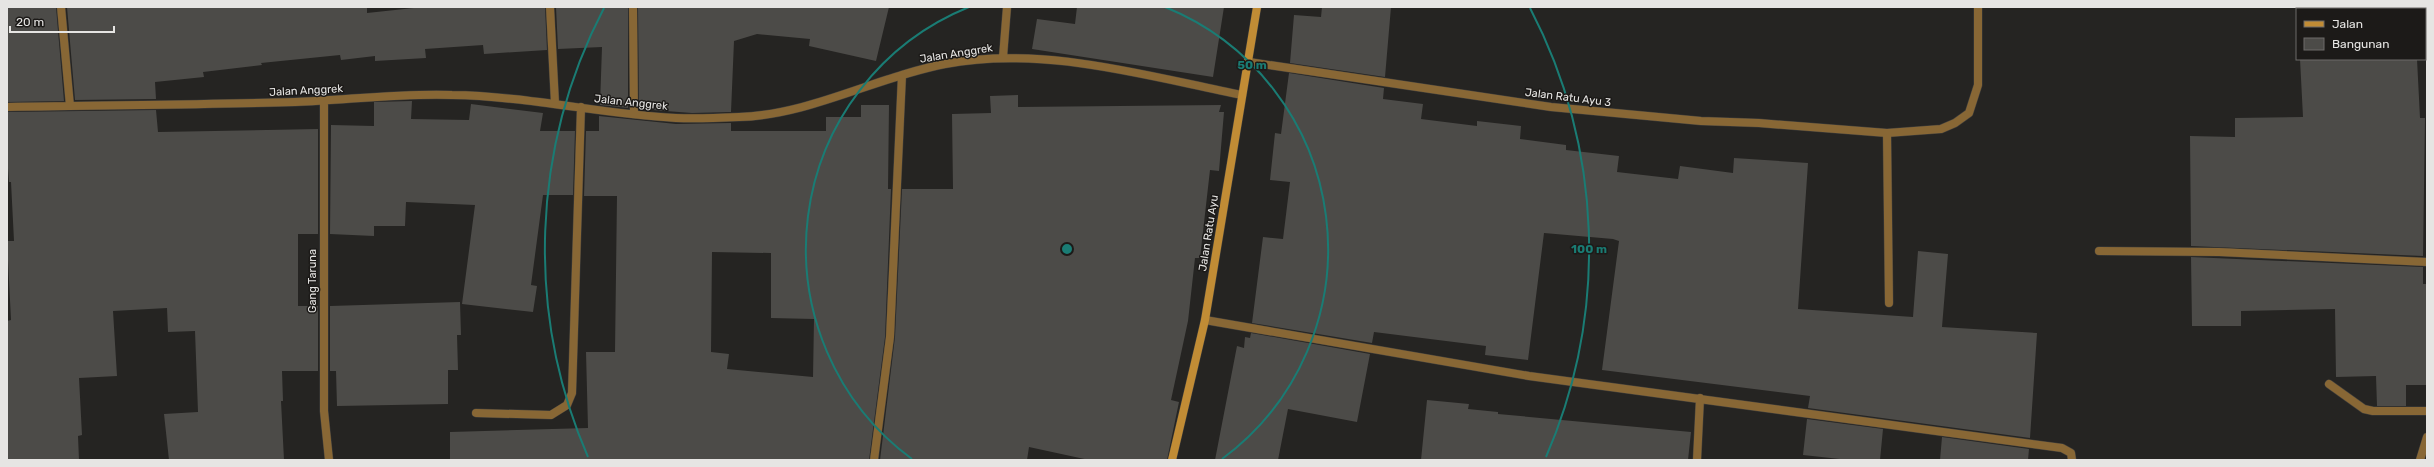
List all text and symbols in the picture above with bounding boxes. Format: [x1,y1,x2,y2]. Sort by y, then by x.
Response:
scale bar [10,8,114,34]
legend [2296,8,2426,60]
text: 20 m [16,15,44,29]
text: Jalan [2332,17,2363,31]
text: Bangunan [2332,37,2389,51]
street label: Jalan Anggrek [919,41,994,66]
text: 50 m [1237,58,1267,72]
street label: Jalan Anggrek [269,82,344,99]
street label: Jalan Ratu Ayu 3 [1524,86,1612,109]
street label: Jalan Anggrek [594,92,669,113]
street label: Jalan Ratu Ayu [1196,194,1221,272]
centre of rings [1060,242,1074,256]
text: 100 m [1571,242,1607,256]
street label: Gang Taruna [306,249,319,313]

